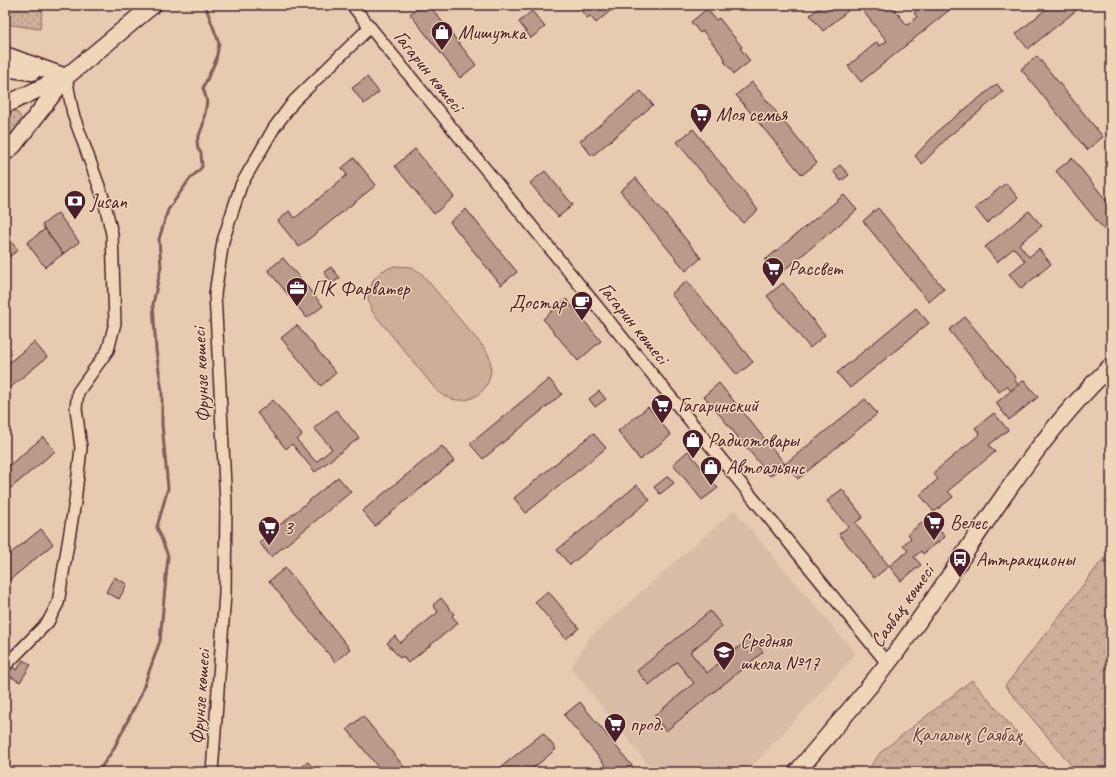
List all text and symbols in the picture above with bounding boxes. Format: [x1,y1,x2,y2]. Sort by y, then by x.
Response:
shop icon: Мишутка [429,19,455,52]
place label: Мишутка [458,20,528,45]
street label: Гагарин көшесі [388,25,471,119]
supermarket icon: Моя семья [688,101,714,134]
place label: Моя семья [716,102,788,127]
bank icon: Jusan [62,188,88,221]
place label: Jusan [89,189,128,214]
supermarket icon: Рассвет [760,255,786,288]
place label: Рассвет [788,256,844,281]
office icon: ПК Фарватер [284,275,310,308]
place label: ПК Фарватер [312,276,411,301]
street label: Гагарин көшесі [593,277,676,371]
cafe icon: Достар [569,289,595,322]
place label: Достар [510,290,567,315]
street label: Фрунзе көшесі [186,325,216,423]
supermarket icon: Гагаринский [649,392,675,425]
place label: Гагаринский [678,393,760,418]
shop icon: Радиотовары [680,427,706,460]
place label: Радиотовары [708,428,800,453]
shop icon: Автоальянс [698,454,724,487]
place label: Автоальянс [726,455,805,480]
supermarket icon: Велес [921,509,947,542]
place label: Велес [950,510,988,535]
supermarket icon: 3 [256,514,282,547]
place label: 3 [284,515,295,540]
bus stop icon: Аттракционы [947,546,973,579]
place label: Аттракционы [976,547,1076,572]
street label: Саябақ көшесі [864,558,941,652]
place label: Средняя школа №17 [740,628,821,676]
school or university icon: Средняя школа №17 [711,639,737,672]
street label: Фрунзе көшесі [184,646,216,745]
supermarket icon: прод. [602,711,628,744]
place label: прод. [630,712,663,737]
park label: Қалалық Саябақ [912,722,1023,747]

